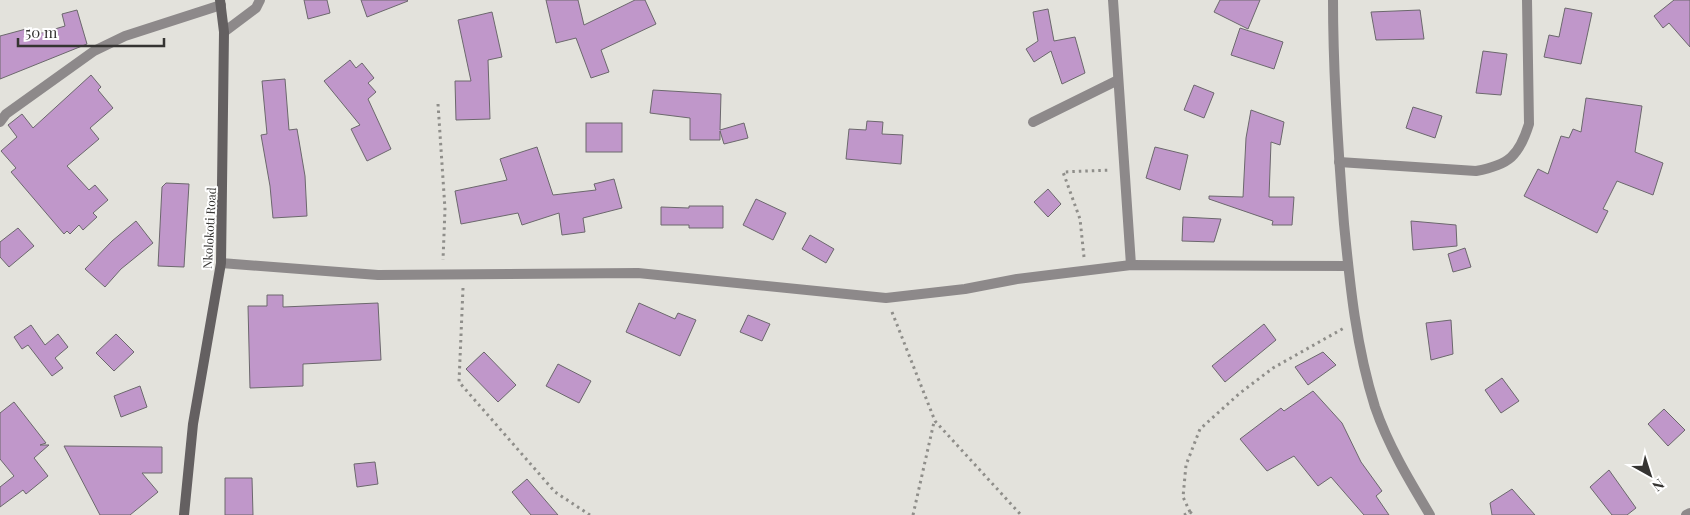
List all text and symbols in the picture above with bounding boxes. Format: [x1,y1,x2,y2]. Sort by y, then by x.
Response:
scale bar [18,15,164,47]
text: 50 m [25,22,58,42]
street label: Nkolokoti Road [199,187,219,269]
north arrow [1625,450,1675,500]
text: N [1649,475,1668,496]

